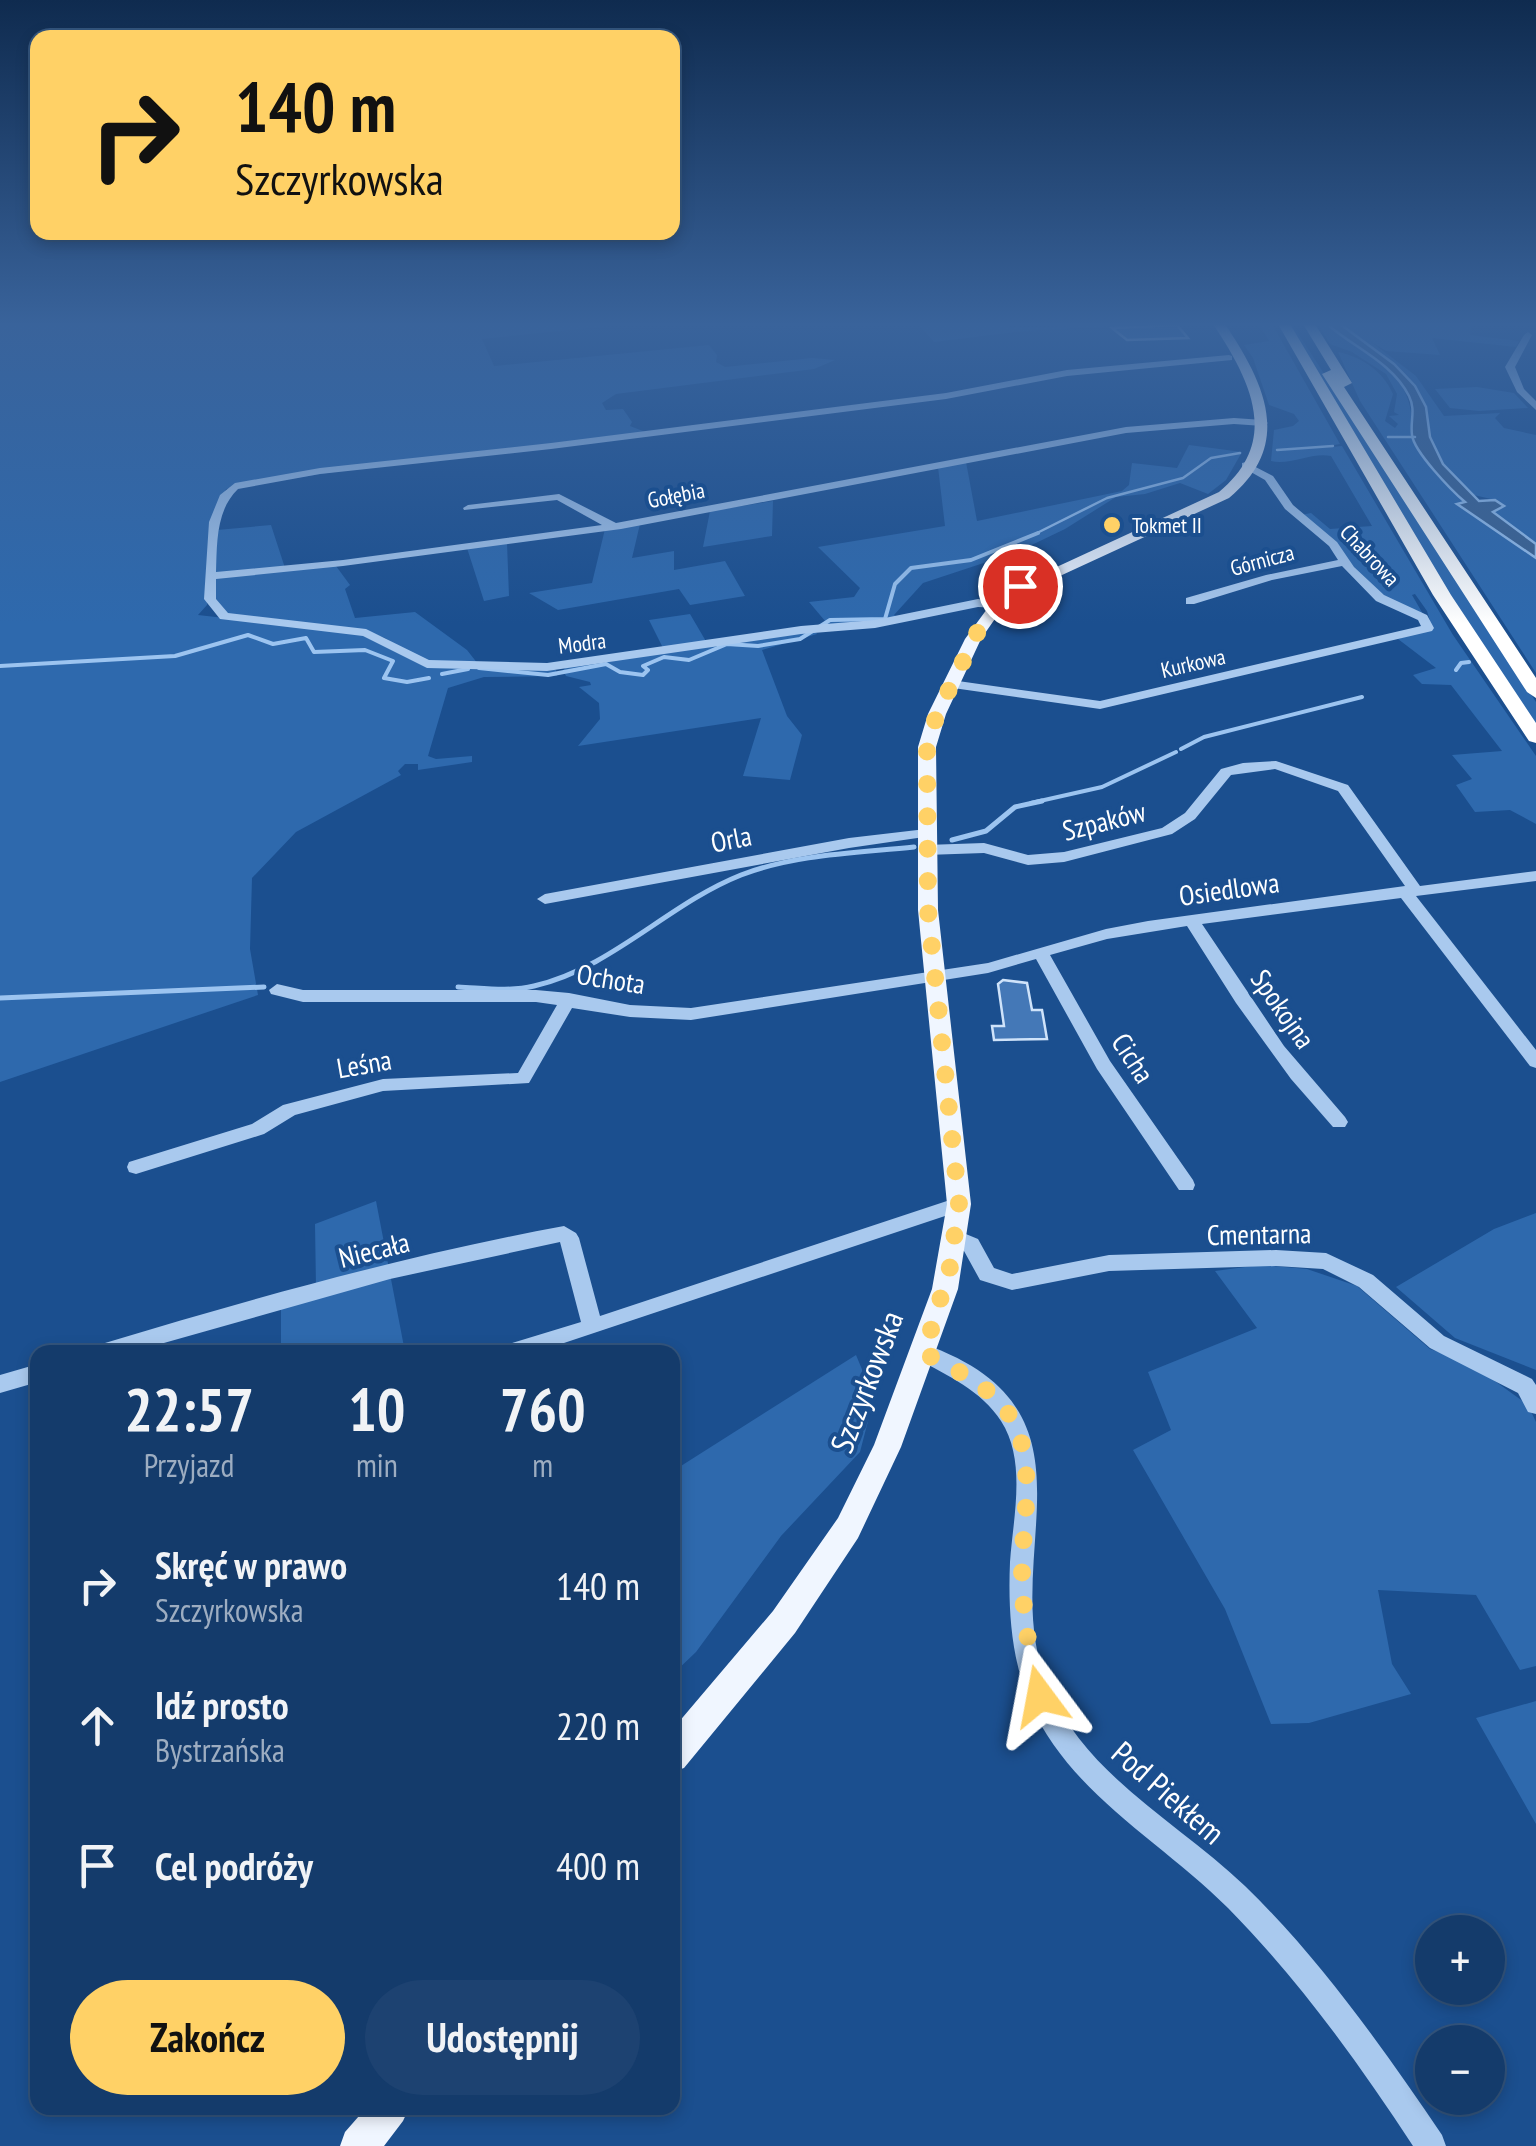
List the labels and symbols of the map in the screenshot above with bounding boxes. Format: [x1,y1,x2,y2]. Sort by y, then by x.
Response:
street label: Gołębia [645,476,707,514]
place label: Tokmet II [1132,511,1202,539]
marker: Tokmet II [1101,514,1123,536]
street label: Chabrowa [1334,518,1406,592]
street label: Górnicza [1227,538,1297,582]
pin [978,544,1063,629]
street label: Modra [557,626,607,660]
street label: Kurkowa [1158,642,1228,684]
street label: Szpaków [1058,792,1150,849]
street label: Orla [707,816,754,861]
street label: Osiedlowa [1176,863,1281,914]
street label: Ochota [574,955,648,1002]
street label: Spokojna [1243,962,1324,1056]
street label: Cicha [1104,1026,1163,1090]
street label: Leśna [334,1041,394,1086]
street label: Cmentarna [1206,1214,1312,1253]
street label: Niecała [335,1223,413,1276]
street label: Szczyrkowska [820,1305,912,1458]
position arrow [988,1644,1092,1748]
street label: Pod Piekłem [1103,1732,1234,1853]

